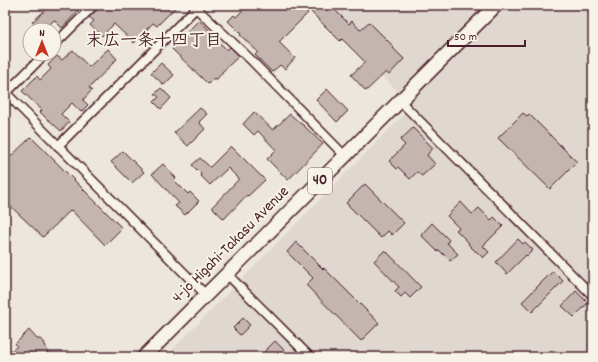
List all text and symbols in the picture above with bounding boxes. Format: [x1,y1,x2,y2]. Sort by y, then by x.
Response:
north arrow [22,22,62,62]
scale bar [448,22,525,48]
text: N [39,26,45,42]
text: 50 m [454,29,477,46]
district label: 末広一条十四丁目 [86,30,222,54]
road number: 40 [308,168,332,194]
street label: 4-jo Higahi-Takasu Avenue [167,181,295,309]

